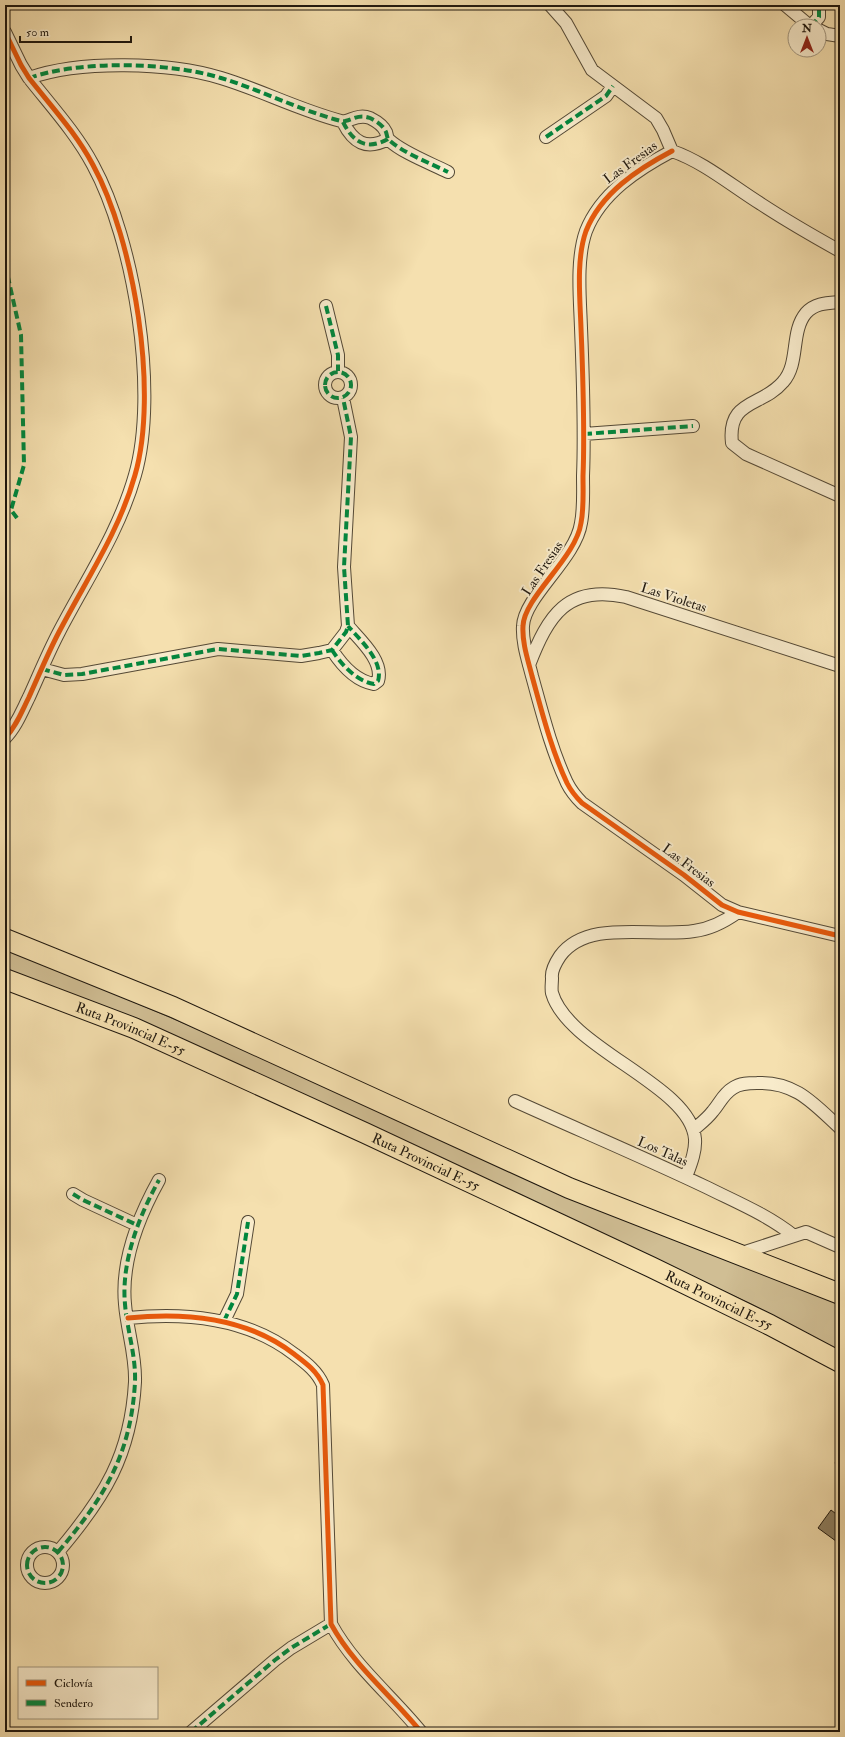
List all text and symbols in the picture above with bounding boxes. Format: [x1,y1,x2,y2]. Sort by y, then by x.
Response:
scale bar [20,18,131,44]
north arrow [787,18,827,58]
text: N [801,22,813,35]
text: 50 m [26,25,50,40]
street label: Las Fresias [600,137,661,188]
street label: Las Fresias [518,538,567,599]
street label: Las Violetas [639,579,709,616]
street label: Las Fresias [659,840,719,891]
street label: Ruta Provincial E-55 [73,999,189,1060]
street label: Ruta Provincial E-55 [369,1129,483,1195]
street label: Los Talas [635,1133,691,1170]
street label: Ruta Provincial E-55 [662,1267,776,1334]
legend [18,1667,158,1719]
text: Ciclovía [54,1676,94,1691]
text: Sendero [54,1696,93,1711]

